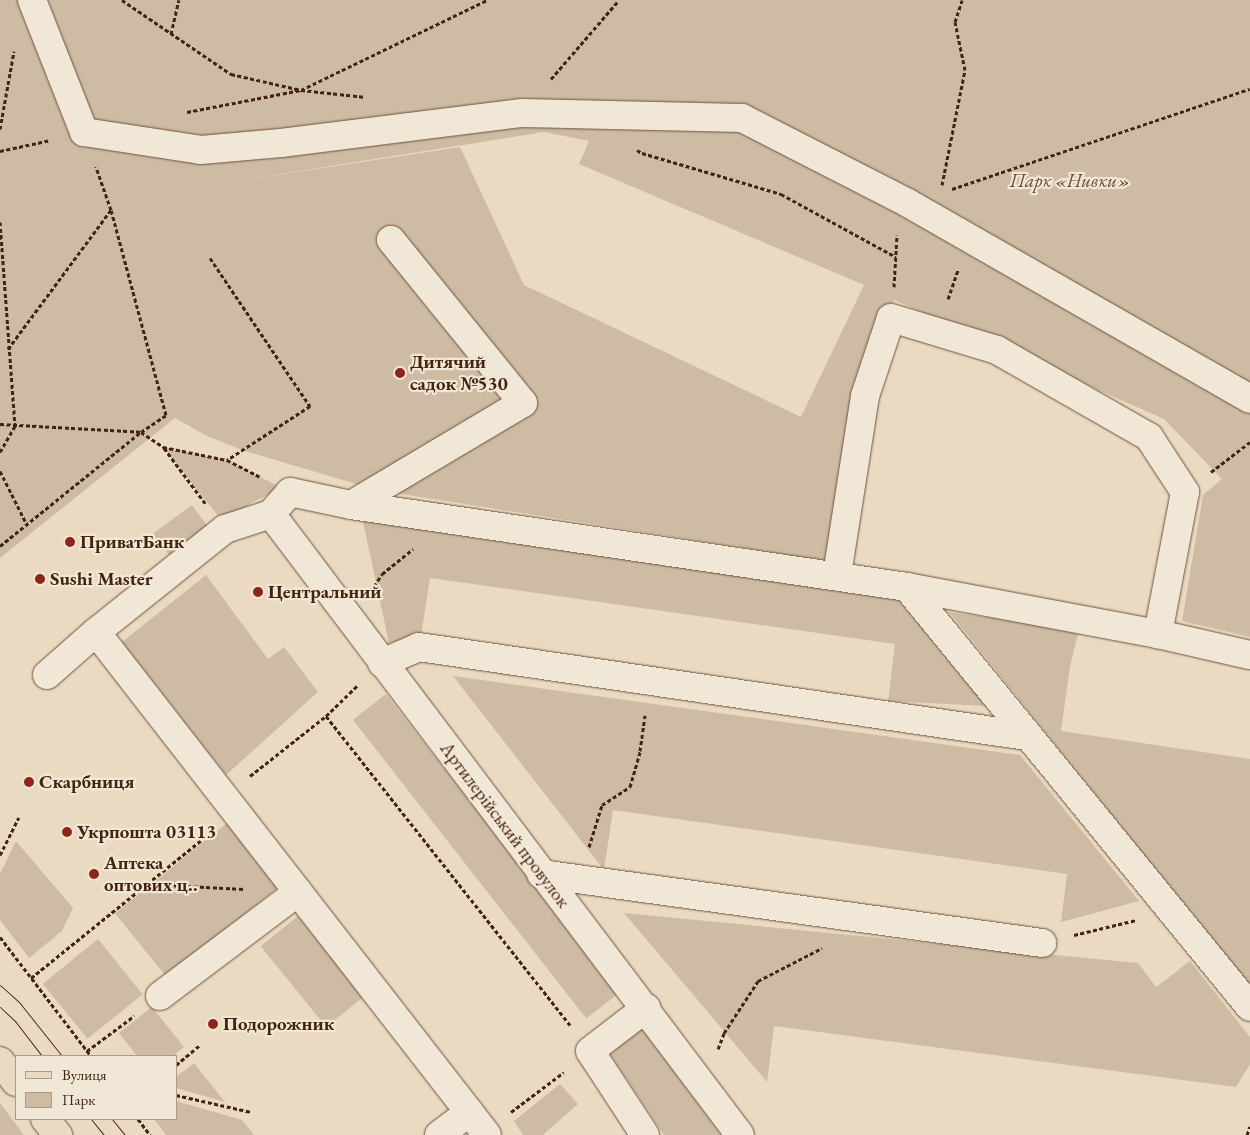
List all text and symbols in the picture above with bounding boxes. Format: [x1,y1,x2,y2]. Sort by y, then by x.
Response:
park label: Парк «Нивки» [1010,170,1130,192]
place label: Дитячий садок №530 [410,351,508,395]
marker: Дитячий садок №530 [394,367,406,379]
place label: ПриватБанк [80,531,184,553]
marker: ПриватБанк [64,536,76,548]
place label: Sushi Master [50,568,153,590]
marker: Sushi Master [34,573,46,585]
place label: Центральний [268,581,381,603]
marker: Центральний [252,586,264,598]
street label: Артилерійський провулок [435,738,575,912]
place label: Скарбниця [39,771,134,793]
marker: Скарбниця [23,776,35,788]
place label: Укрпошта 03113 [77,821,216,843]
marker: Укрпошта 03113 [61,826,73,838]
place label: Аптека оптових ц‥ [104,852,198,896]
marker: Аптека оптових ц‥ [88,868,100,880]
place label: Подорожник [223,1013,334,1035]
marker: Подорожник [207,1018,219,1030]
legend [15,1055,178,1120]
text: Вулиця [62,1065,107,1084]
text: Парк [62,1090,95,1109]

